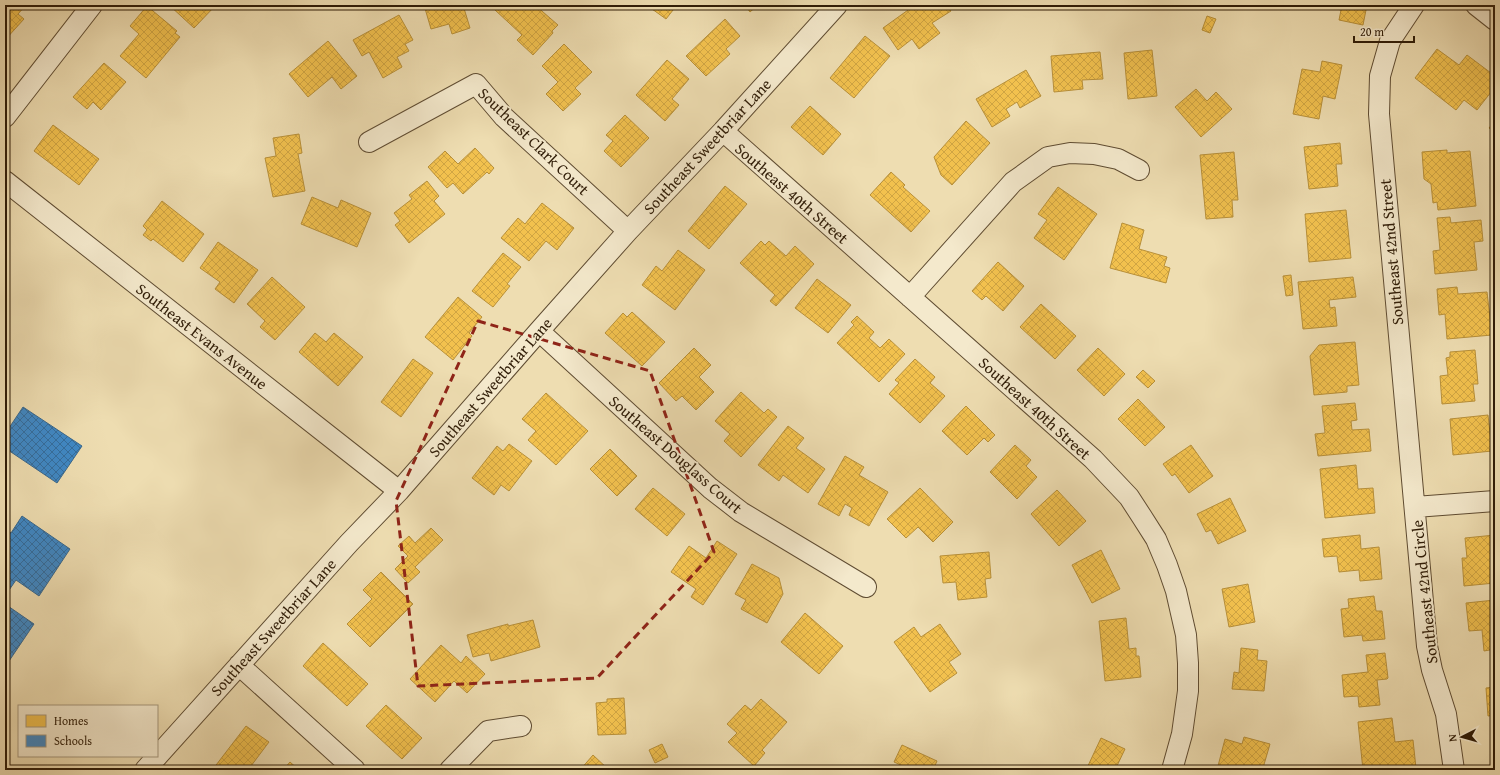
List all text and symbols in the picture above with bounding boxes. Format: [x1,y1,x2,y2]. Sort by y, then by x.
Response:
scale bar [1354,18,1414,44]
text: 20 m [1360,23,1384,40]
street label: Southeast Sweetbriar Lane [637,73,777,219]
street label: Southeast Clark Court [473,81,595,201]
street label: Southeast 40th Street [730,137,854,249]
street label: Southeast 42nd Street [1373,177,1409,326]
street label: Southeast Evans Avenue [131,277,273,395]
street label: Southeast Sweetbriar Lane [422,312,558,462]
street label: Southeast 40th Street [973,351,1097,465]
street label: Southeast Douglass Court [604,389,748,519]
street label: Southeast 42nd Circle [1405,519,1443,665]
street label: Southeast Sweetbriar Lane [204,553,342,701]
legend [18,705,158,757]
text: Homes [54,712,89,729]
north arrow [1442,717,1482,757]
text: Schools [54,732,92,749]
text: N [1444,733,1460,743]

